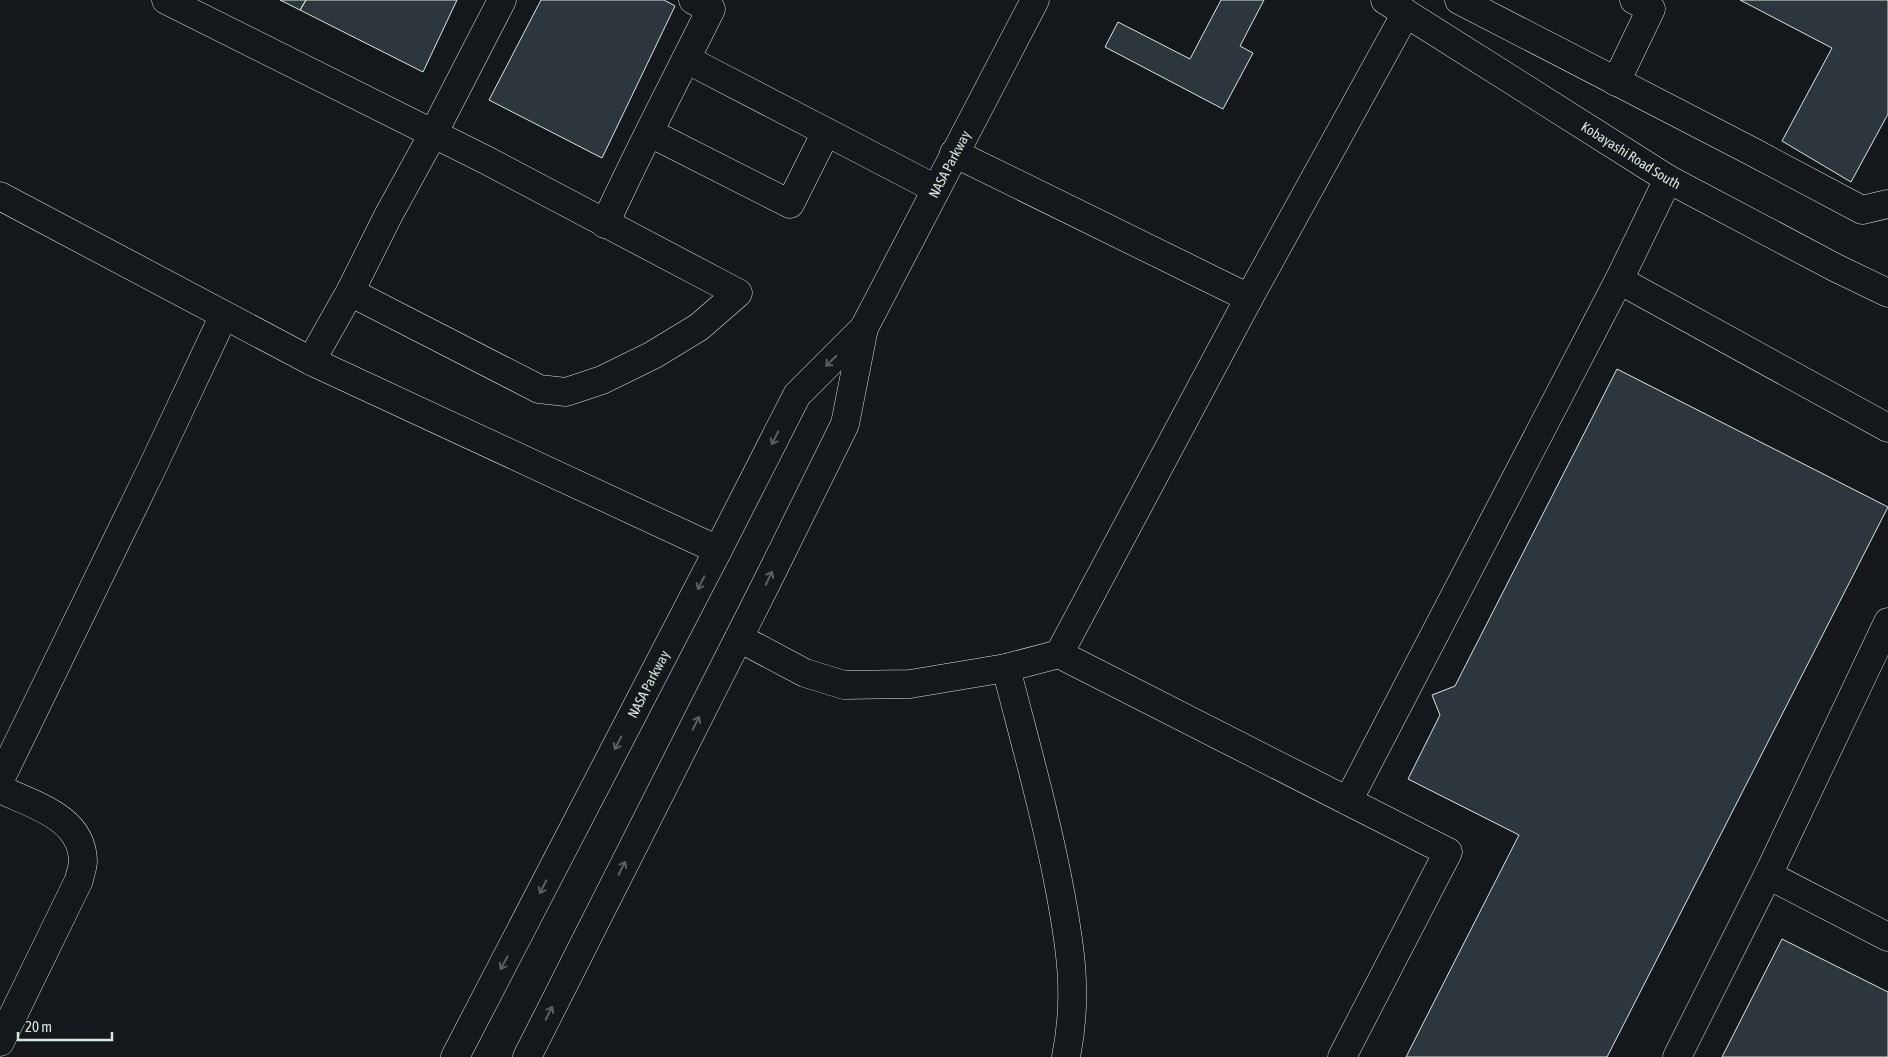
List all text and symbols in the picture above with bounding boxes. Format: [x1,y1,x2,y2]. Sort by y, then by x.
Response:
street label: Kobayashi Road South [1578,118,1683,192]
street label: NASA Parkway [925,128,974,201]
one-way arrow [824,355,837,367]
one-way arrow [770,430,779,445]
one-way arrow [765,571,774,586]
one-way arrow [696,575,705,590]
street label: NASA Parkway [624,648,673,721]
one-way arrow [691,716,701,731]
one-way arrow [613,735,623,750]
one-way arrow [617,861,627,876]
one-way arrow [538,879,547,894]
one-way arrow [499,955,508,970]
one-way arrow [544,1006,554,1021]
scale bar [18,1010,111,1042]
text: 20 m [25,1018,52,1035]

